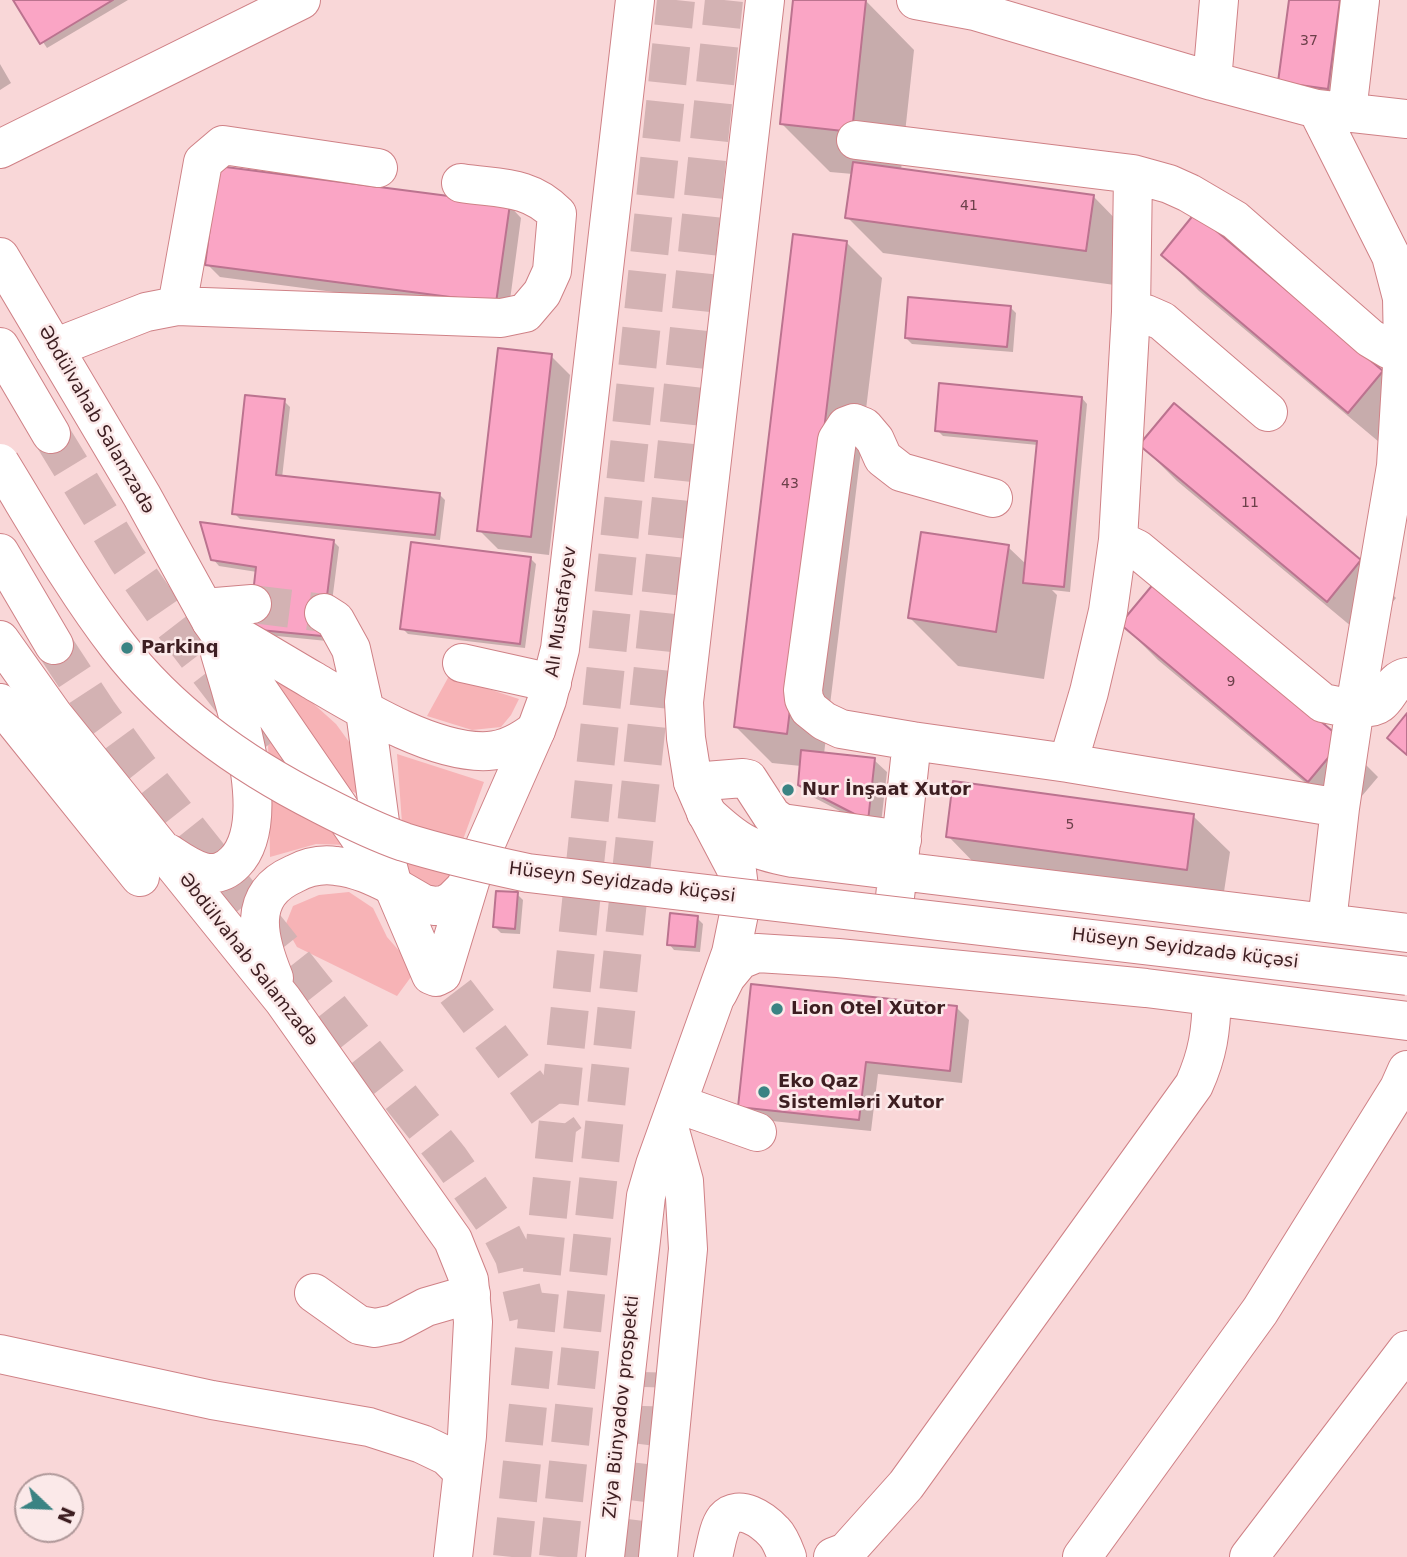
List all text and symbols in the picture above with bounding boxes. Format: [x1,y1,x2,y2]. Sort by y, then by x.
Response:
house number: 37 [1300,33,1318,49]
house number: 41 [960,198,978,214]
street label: Əbdülvahab Salamzadə [33,322,159,518]
house number: 43 [781,476,799,492]
house number: 11 [1241,495,1259,511]
street label: Alı Mustafayev [542,545,582,679]
place label: Parkinq [141,637,219,659]
marker: Parkinq [119,640,135,656]
house number: 9 [1227,674,1235,690]
place label: Nur İnşaat Xutor [802,779,971,801]
marker: Nur İnşaat Xutor [780,782,796,798]
house number: 5 [1066,817,1074,833]
street label: Hüseyn Seyidzadə küçəsi [507,858,737,908]
street label: Əbdülvahab Salamzadə [174,869,322,1051]
street label: Hüseyn Seyidzadə küçəsi [1070,924,1300,974]
place label: Lion Otel Xutor [791,998,945,1020]
marker: Lion Otel Xutor [769,1001,785,1017]
place label: Eko Qaz Sistemləri Xutor [778,1071,944,1114]
marker: Eko Qaz Sistemləri Xutor [756,1084,772,1100]
street label: Ziya Bünyadov prospekti [600,1294,644,1520]
north arrow [14,1473,84,1543]
text: N [53,1504,80,1527]

